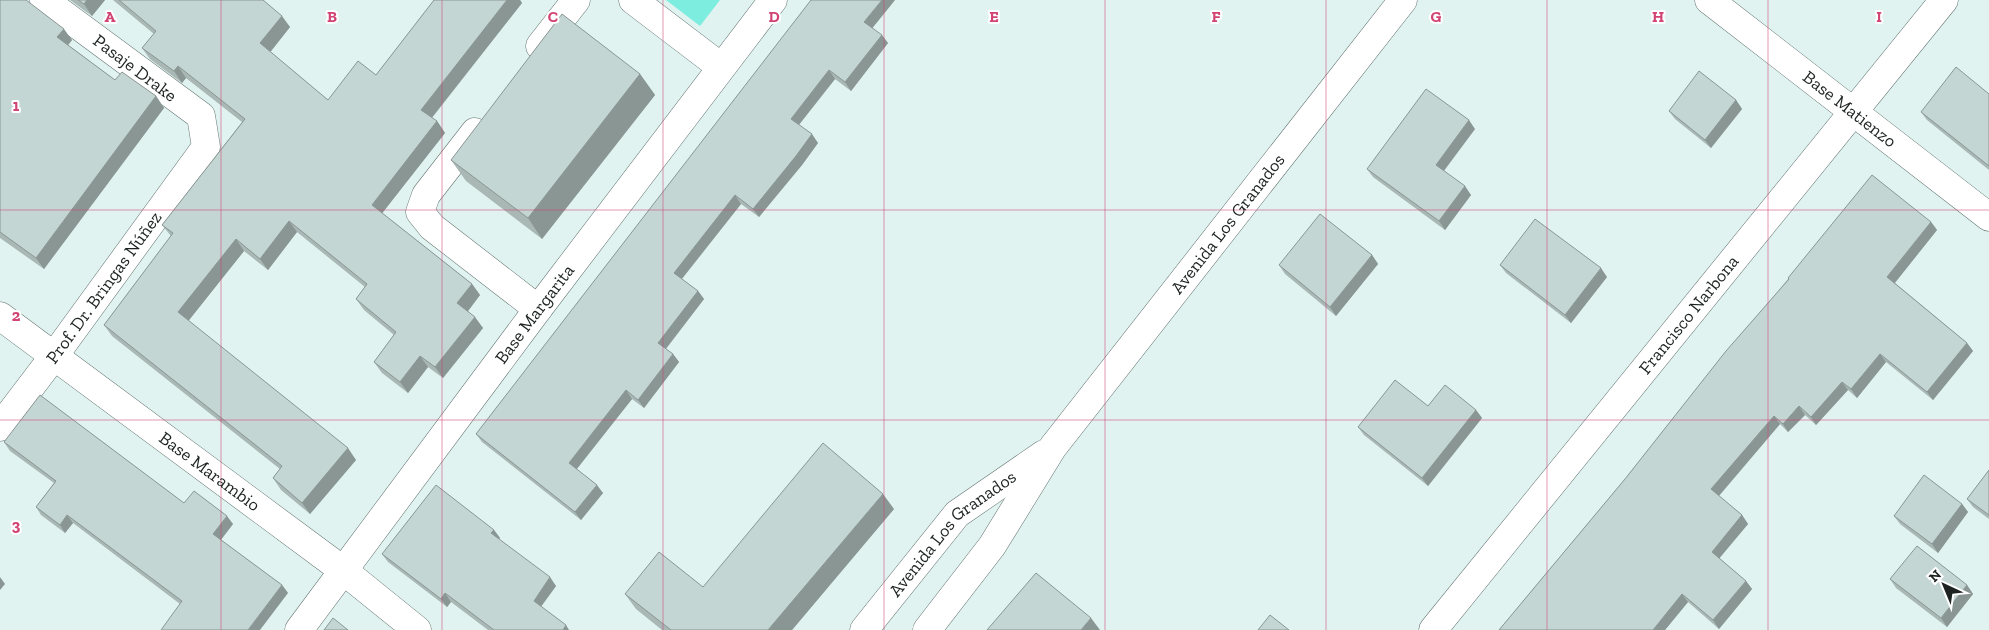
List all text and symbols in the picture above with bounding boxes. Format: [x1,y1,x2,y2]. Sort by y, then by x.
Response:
text: A [105,7,116,26]
text: B [327,7,337,26]
text: C [548,7,558,26]
text: D [768,7,780,26]
text: E [989,7,999,26]
text: F [1211,7,1221,26]
text: G [1431,7,1442,26]
text: H [1652,7,1664,26]
text: I [1876,7,1882,26]
street label: Pasaje Drake [89,29,181,107]
street label: Base Matienzo [1798,66,1901,152]
text: 1 [13,96,20,115]
street label: Avenida Los Granados [1166,149,1290,298]
street label: Prof. Dr. Bringas Núñez [41,207,167,368]
street label: Francisco Narbona [1634,251,1744,379]
street label: Base Margarita [490,260,579,368]
text: 2 [12,306,21,325]
street label: Base Marambio [155,427,264,516]
street label: Avenida Los Granados [884,466,1020,601]
text: 3 [12,516,21,535]
north arrow [1919,560,1969,610]
text: N [1926,566,1945,586]

